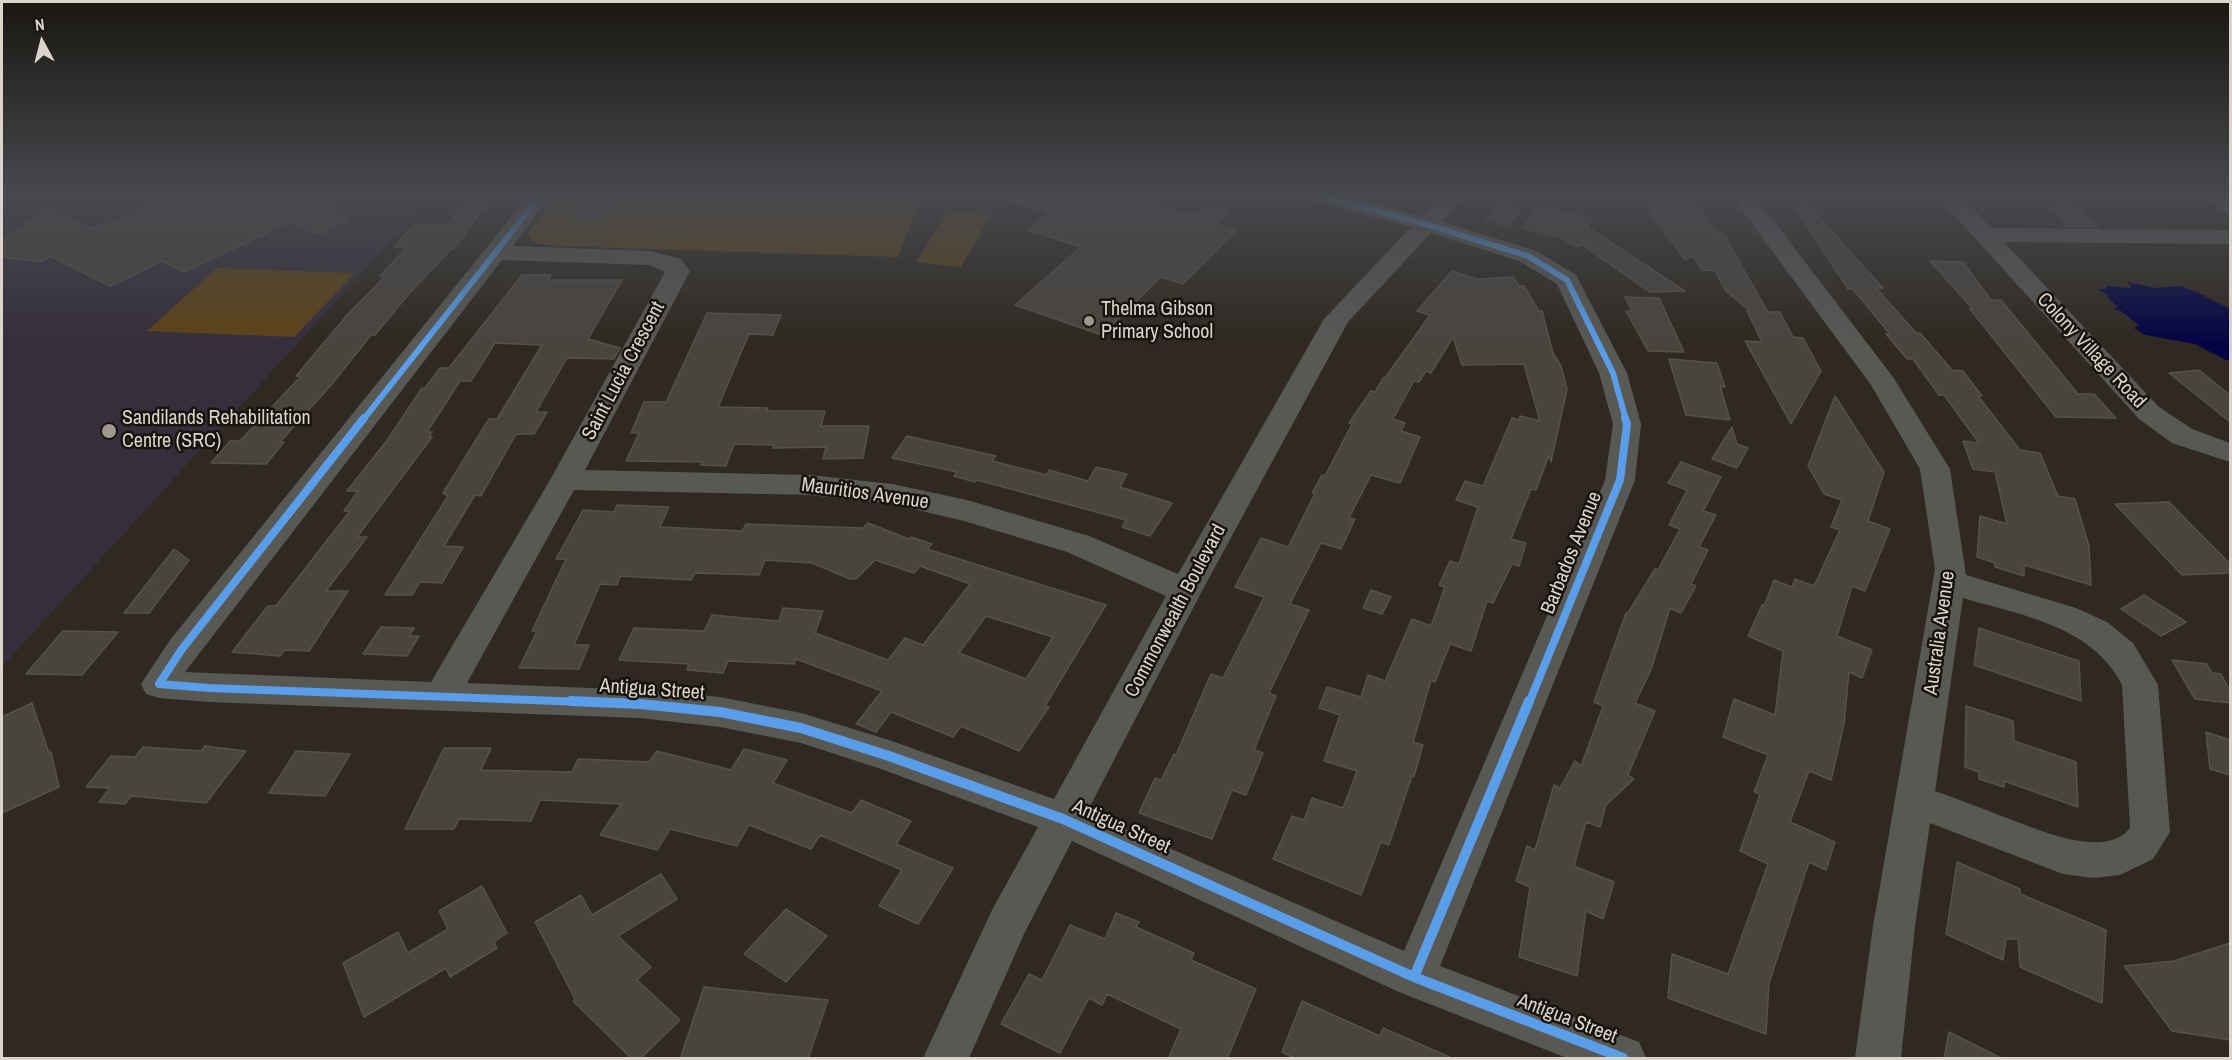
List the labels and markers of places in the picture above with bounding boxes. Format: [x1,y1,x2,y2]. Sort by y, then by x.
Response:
place label: Thelma Gibson Primary School [1101,298,1213,345]
marker: Thelma Gibson Primary School [1082,314,1096,328]
place label: Sandilands Rehabilitation Centre (SRC) [122,407,311,454]
marker: Sandilands Rehabilitation Centre (SRC) [100,422,118,440]

